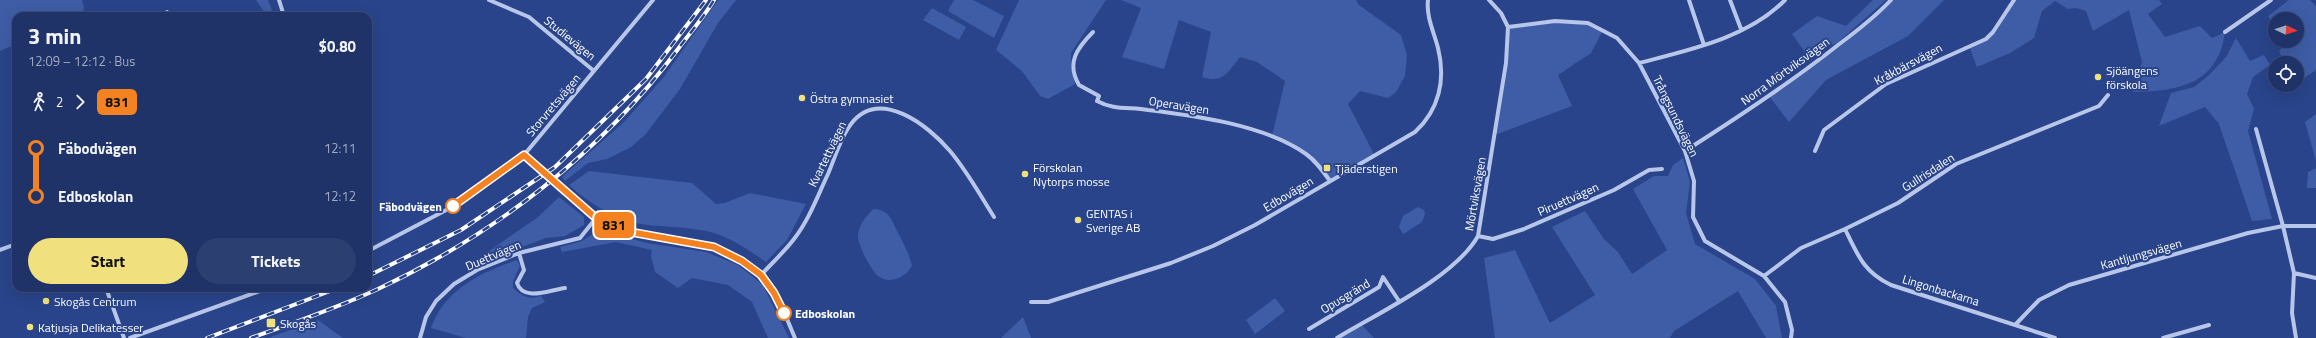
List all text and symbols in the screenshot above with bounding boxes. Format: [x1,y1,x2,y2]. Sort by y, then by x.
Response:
street label: Studievägen [540,11,600,65]
north arrow [2268,12,2304,48]
map controls [2268,12,2304,92]
text: 3 min [28,19,81,53]
street label: Norra Mörtviksvägen [1737,32,1833,110]
text: $0.80 [319,35,356,58]
street label: Kråkbärsvägen [1870,38,1946,90]
text: 12:09 – 12:12 · Bus [28,51,135,71]
button: locate [2268,56,2304,92]
place label: Sjöängens förskola [2106,61,2159,94]
street label: Storvretsvägen [521,69,585,141]
street label: Trångsundsvägen [1648,72,1704,160]
marker: Sjöängens förskola [2093,72,2103,82]
place label: Östra gymnasiet [810,89,894,108]
icon: walk [28,91,50,113]
icon: forward [69,91,91,113]
text: 831 [105,91,129,112]
street label: Operavägen [1147,91,1211,119]
text: 2 [56,92,63,112]
marker: Östra gymnasiet [797,93,807,103]
street label: Kvartettvägen [803,118,851,190]
text: Fäbodvägen [58,137,137,160]
text: 12:11 [324,138,356,158]
street label: Gullrisdalen [1898,148,1958,196]
street label: Mörtviksvägen [1459,156,1491,232]
place label: Förskolan Nytorps mosse [1033,158,1110,191]
place label: Tjäderstigen [1335,159,1398,178]
marker: Tjäderstigen [1322,163,1332,173]
marker: Förskolan Nytorps mosse [1020,169,1030,179]
street label: Edbovägen [1259,171,1317,217]
street label: Piruettvägen [1534,177,1602,221]
text: Edboskolan [58,185,133,208]
text: 12:12 [324,186,356,206]
place label: Fäbodvägen [379,197,442,216]
marker: Fäbodvägen [445,198,461,214]
place label: GENTAS i Sverige AB [1086,204,1140,237]
line badge: 831 [591,212,637,238]
text: 831 [602,214,626,235]
marker: GENTAS i Sverige AB [1073,215,1083,225]
street label: Kantljungsvägen [2098,233,2184,275]
street label: Duettvägen [462,235,524,275]
button: Start [28,238,188,284]
button: Tickets [196,238,356,284]
street label: Lingonbackarna [1900,269,1982,311]
street label: Opusgränd [1316,274,1374,318]
place label: Skogås Centrum [54,292,136,311]
marker: Skogås Centrum [41,296,51,306]
place label: Edboskolan [795,304,855,323]
marker: Edboskolan [776,305,792,321]
place label: Skogås [280,314,317,333]
marker: Skogås [265,317,277,329]
place label: Katjusja Delikatesser [38,318,143,337]
marker: Katjusja Delikatesser [25,322,35,332]

